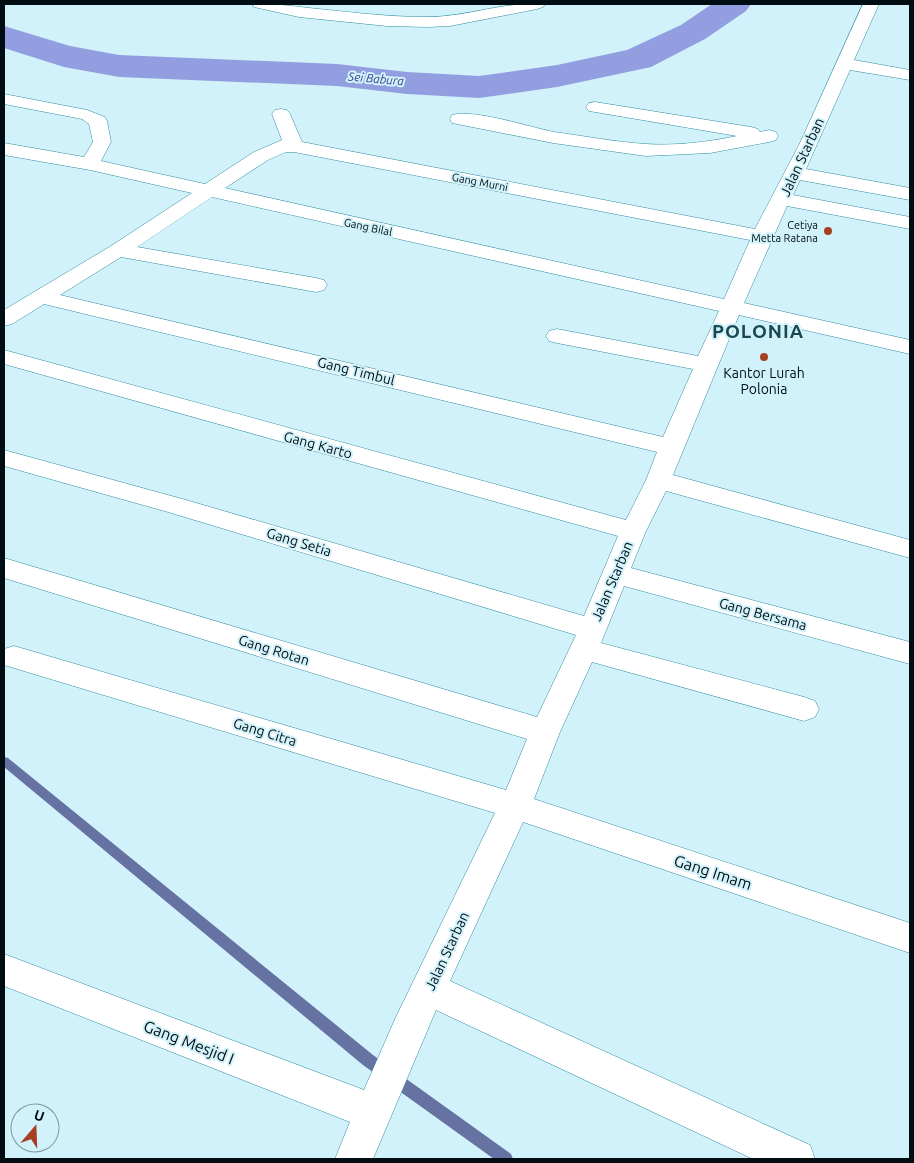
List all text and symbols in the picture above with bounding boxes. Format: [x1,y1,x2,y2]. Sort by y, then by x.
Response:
water label: Sei Babura [347,70,405,87]
street label: Jalan Starban [777,115,827,199]
street label: Gang Murni [451,171,509,193]
street label: Gang Bilal [343,216,393,238]
place label: Cetiya Metta Ratana [751,219,818,244]
marker: Cetiya Metta Ratana [822,225,834,237]
district label: POLONIA [712,320,804,342]
marker: Kantor Lurah Polonia [758,351,770,363]
street label: Gang Timbul [316,354,397,388]
place label: Kantor Lurah Polonia [723,365,805,397]
street label: Gang Karto [282,428,354,462]
street label: Gang Setia [265,525,333,559]
street label: Jalan Starban [588,539,636,623]
street label: Gang Bersama [717,595,809,633]
street label: Gang Rotan [237,632,311,668]
street label: Gang Citra [231,715,299,749]
street label: Gang Imam [672,851,754,893]
street label: Jalan Starban [422,909,472,993]
street label: Gang Mesjid I [141,1016,237,1068]
north arrow [10,1103,60,1153]
text: U [32,1107,46,1125]

